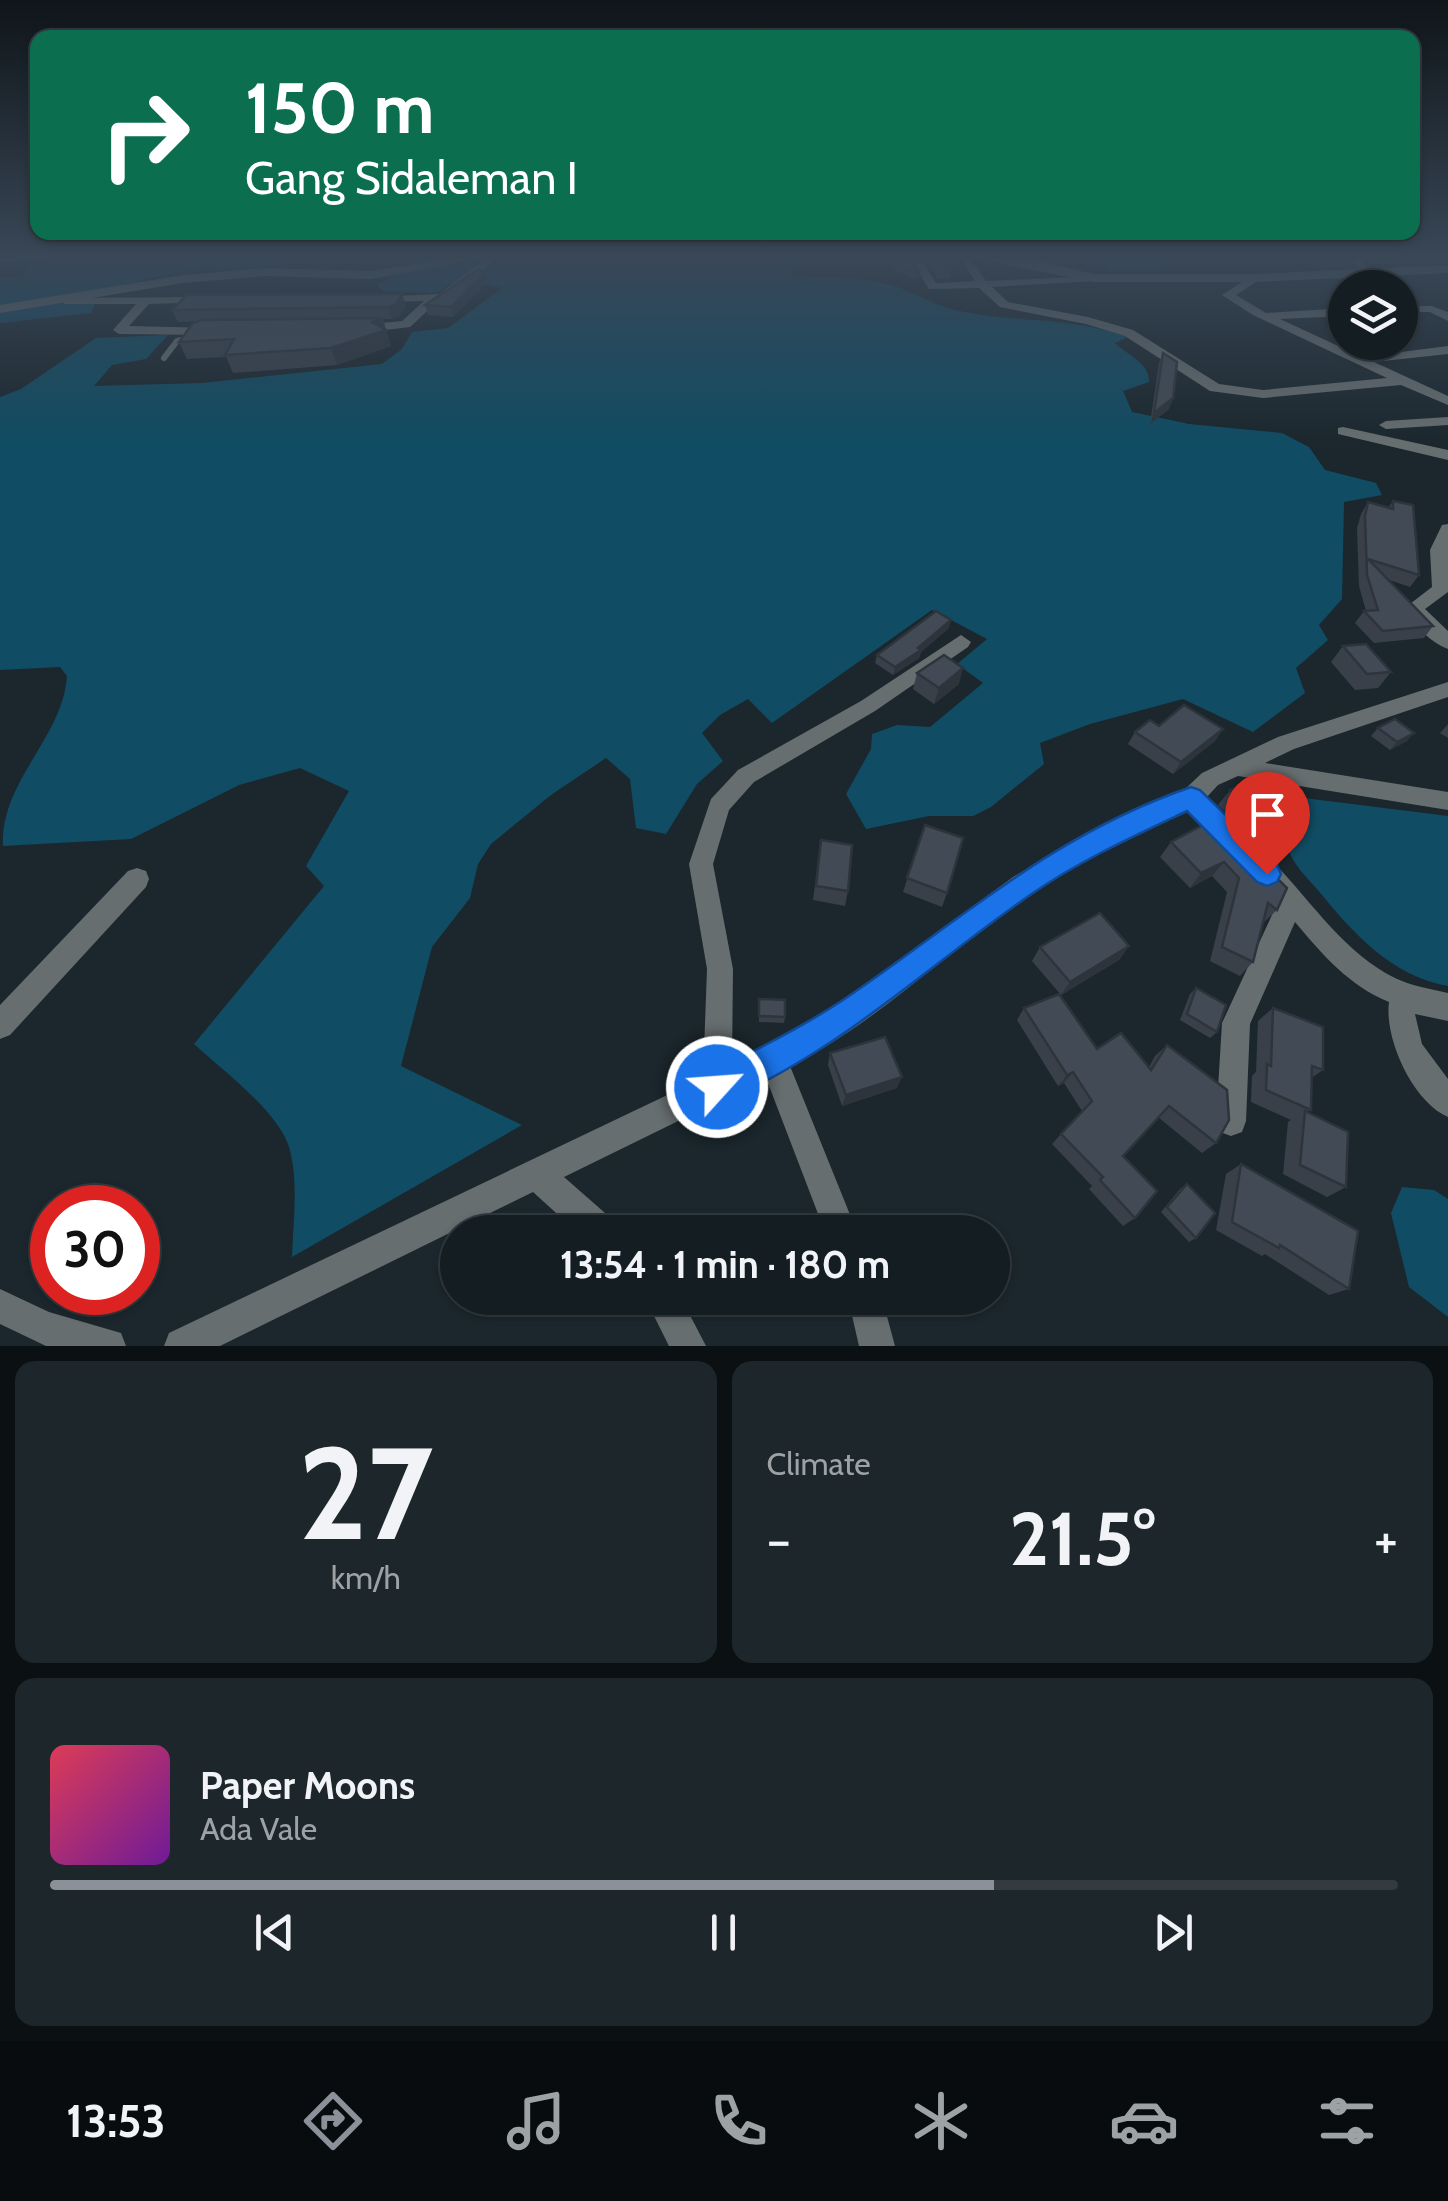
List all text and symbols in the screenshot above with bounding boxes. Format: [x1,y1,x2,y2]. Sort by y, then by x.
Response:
text: 150 m [245,65,434,151]
icon: right [80,70,210,200]
text: Gang Sidaleman I [245,151,578,205]
map controls [1328,270,1418,360]
button: layers [1328,270,1418,360]
pin [1225,772,1310,875]
icon: arrive [1240,787,1295,842]
position arrow [665,1035,769,1139]
speed limit sign: 30 [30,1185,160,1315]
text: 13:54 · 1 min · 180 m [560,1241,890,1288]
text: 27 [298,1414,433,1572]
text: Climate [767,1444,871,1483]
text: 21.5° [1009,1493,1155,1584]
text: − [767,1506,791,1573]
text: + [1374,1506,1398,1573]
text: km/h [331,1558,401,1597]
text: Paper Moons [200,1762,415,1809]
text: Ada Vale [200,1809,317,1848]
icon: previous [247,1905,302,1960]
icon: pause [696,1905,751,1960]
icon: next [1146,1905,1201,1960]
icon: directions [298,2086,368,2156]
icon: music [501,2086,571,2156]
icon: phone [704,2086,774,2156]
icon: climate [906,2086,976,2156]
icon: car [1109,2086,1179,2156]
icon: filters [1312,2086,1382,2156]
text: 13:53 [66,2094,166,2148]

